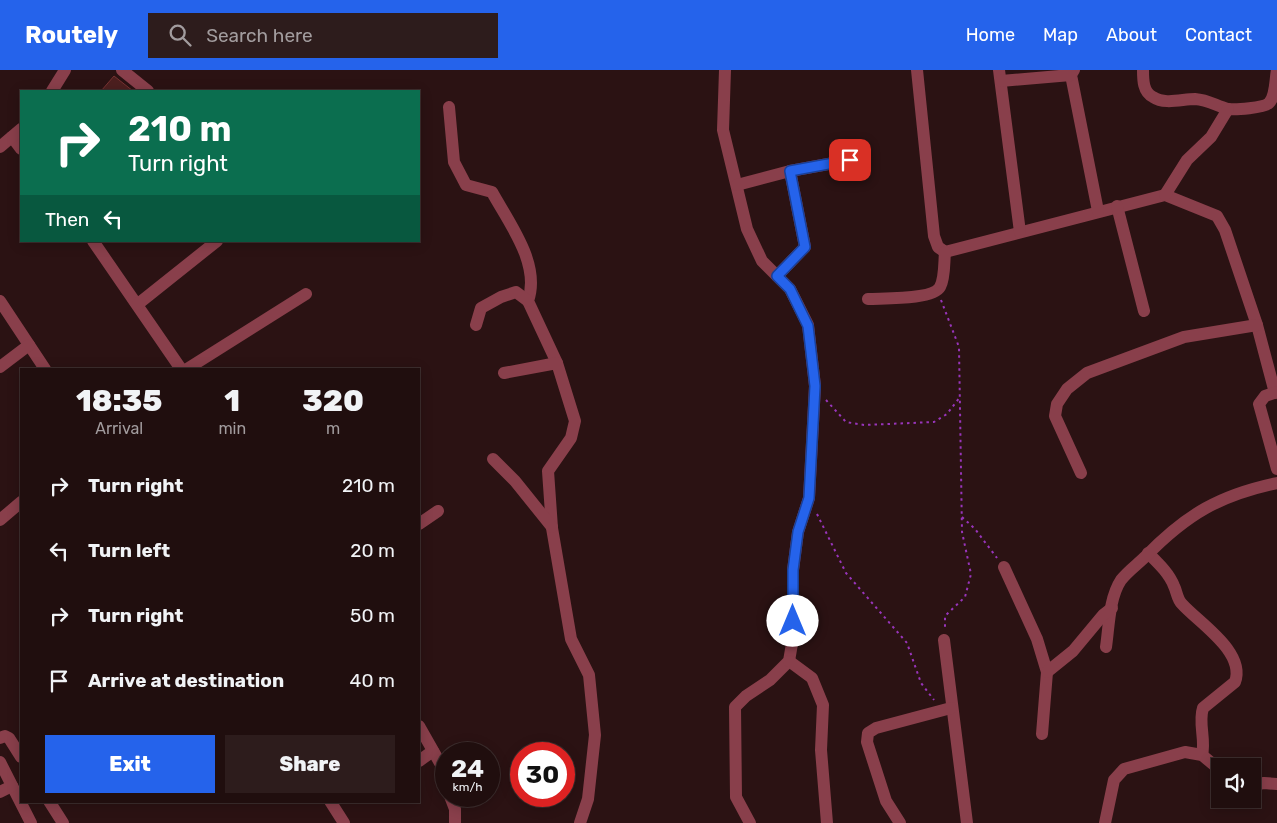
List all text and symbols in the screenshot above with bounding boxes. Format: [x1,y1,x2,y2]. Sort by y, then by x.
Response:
search box [148,13,498,58]
text: Routely [25,21,118,49]
icon: search [166,21,194,49]
text: Search here [206,24,313,47]
text: Home [966,24,1015,46]
text: Map [1043,24,1078,46]
text: About [1106,24,1157,46]
text: Contact [1185,24,1252,46]
text: 210 m [128,108,231,150]
icon: right [45,110,110,175]
pin [829,139,871,181]
icon: arrive [836,146,864,174]
text: Turn right [128,150,228,177]
icon: left [99,205,127,233]
text: Then [45,208,89,231]
text: 18:35 [76,383,162,419]
text: 1 [224,383,240,419]
text: 320 [302,383,364,419]
text: Arrival [95,419,143,438]
text: min [218,419,246,438]
text: m [326,419,340,438]
icon: right [45,472,73,500]
text: Turn right [88,474,183,497]
text: 210 m [342,474,395,497]
icon: left [45,537,73,565]
text: Turn left [88,539,170,562]
text: 20 m [350,539,395,562]
position arrow [766,594,818,646]
icon: right [45,602,73,630]
text: Turn right [88,604,183,627]
text: 50 m [350,604,395,627]
icon: arrive [45,667,73,695]
text: Arrive at destination [88,669,284,692]
text: 40 m [350,669,395,692]
button: Exit [45,735,215,793]
button: Share [225,735,395,793]
speed limit sign: 30 [510,742,575,807]
text: 24 [451,754,484,783]
map controls [1211,758,1261,808]
button: sound [1211,758,1261,808]
text: km/h [453,780,482,794]

